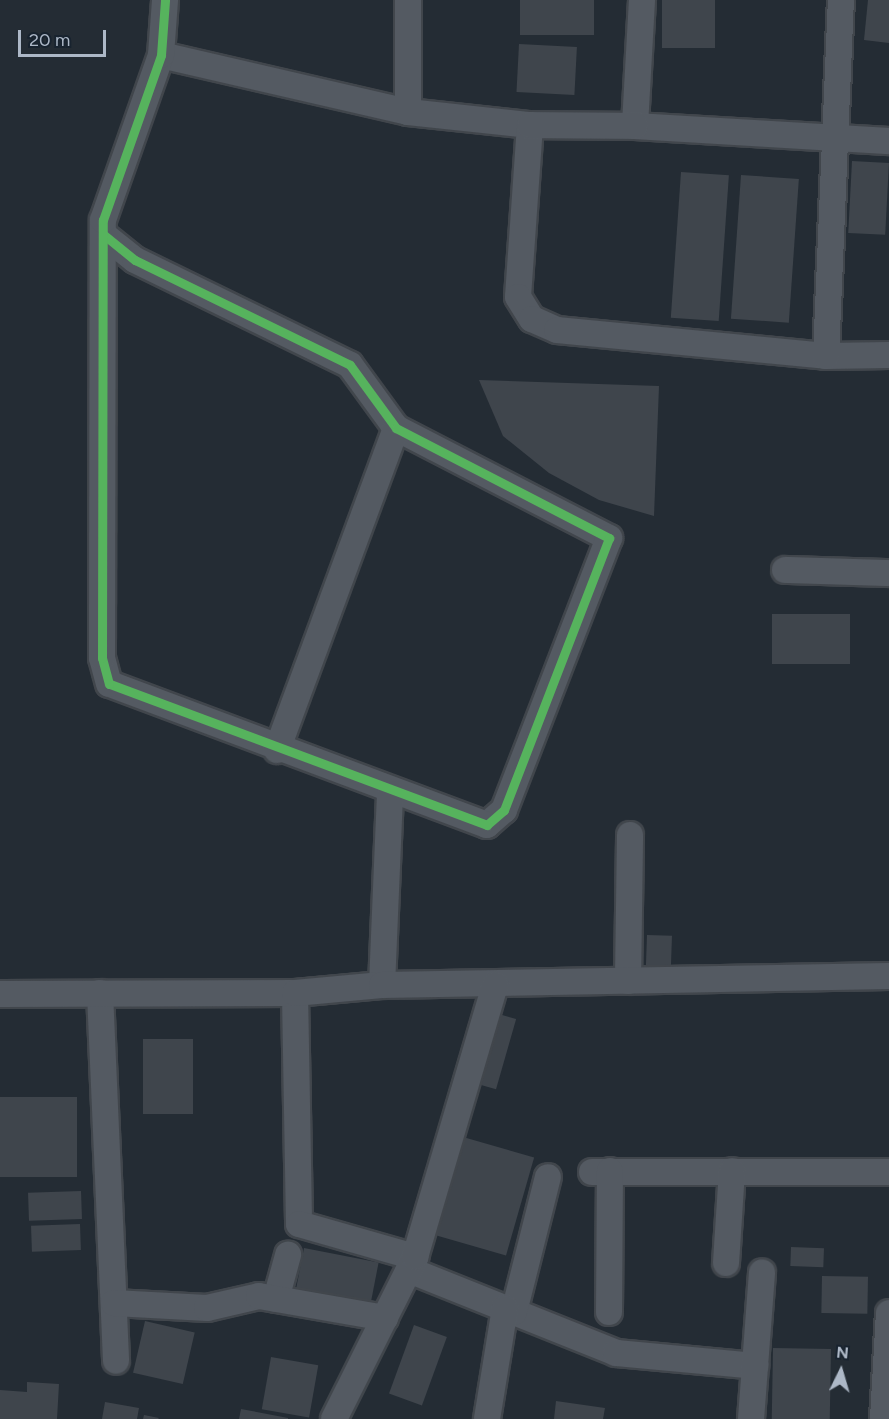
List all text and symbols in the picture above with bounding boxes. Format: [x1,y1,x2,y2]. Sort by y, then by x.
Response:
scale bar [21,18,110,56]
text: 20 m [29,29,70,51]
north arrow [811,1341,871,1401]
text: N [836,1343,850,1363]

